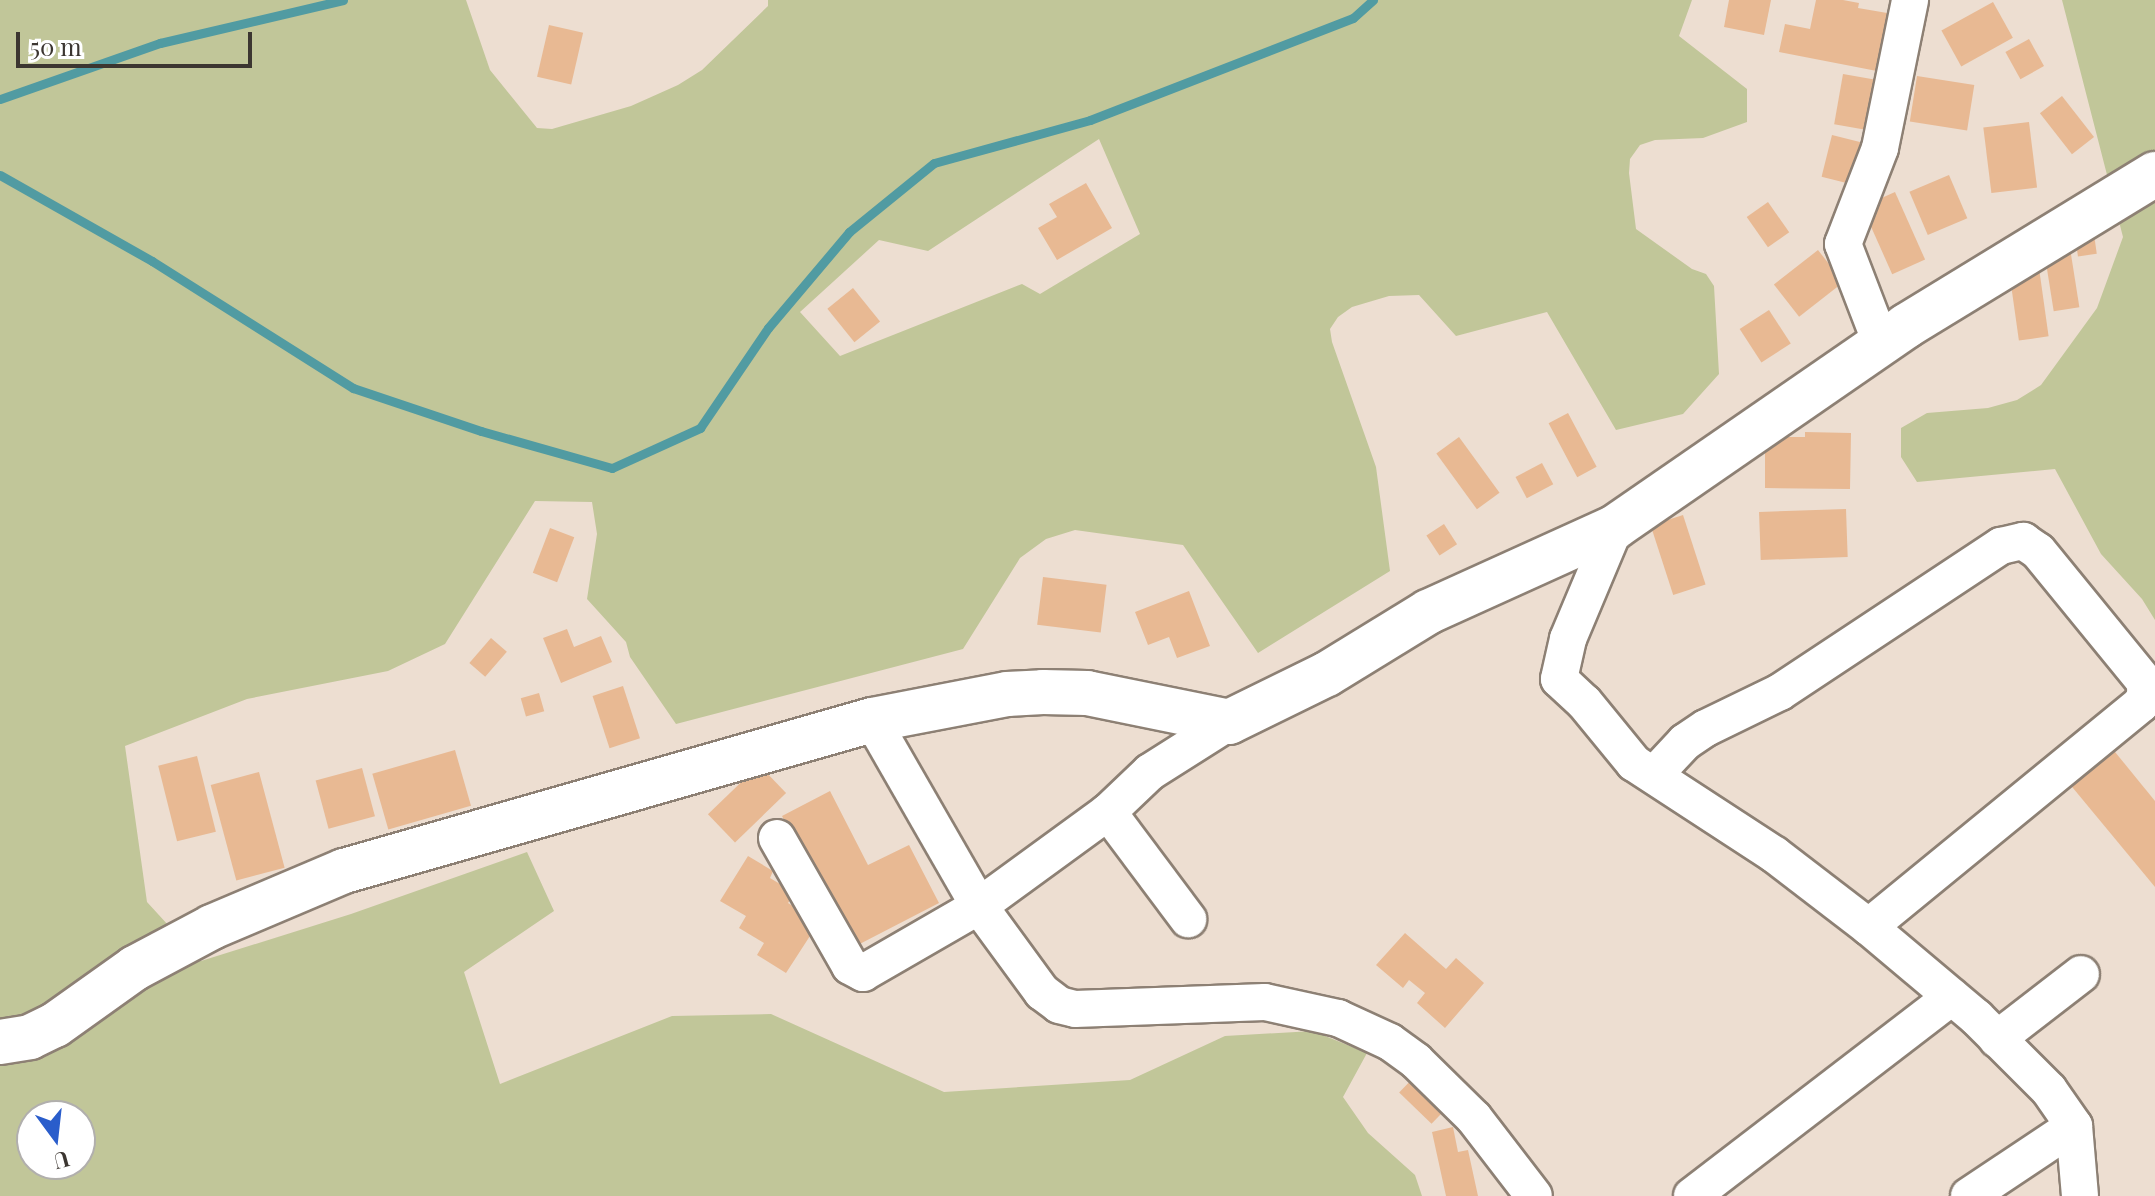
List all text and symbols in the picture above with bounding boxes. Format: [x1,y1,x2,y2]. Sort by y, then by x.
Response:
scale bar [20,16,256,66]
text: 50 m [30,30,82,62]
north arrow [16,1100,96,1180]
text: U [50,1145,73,1178]

